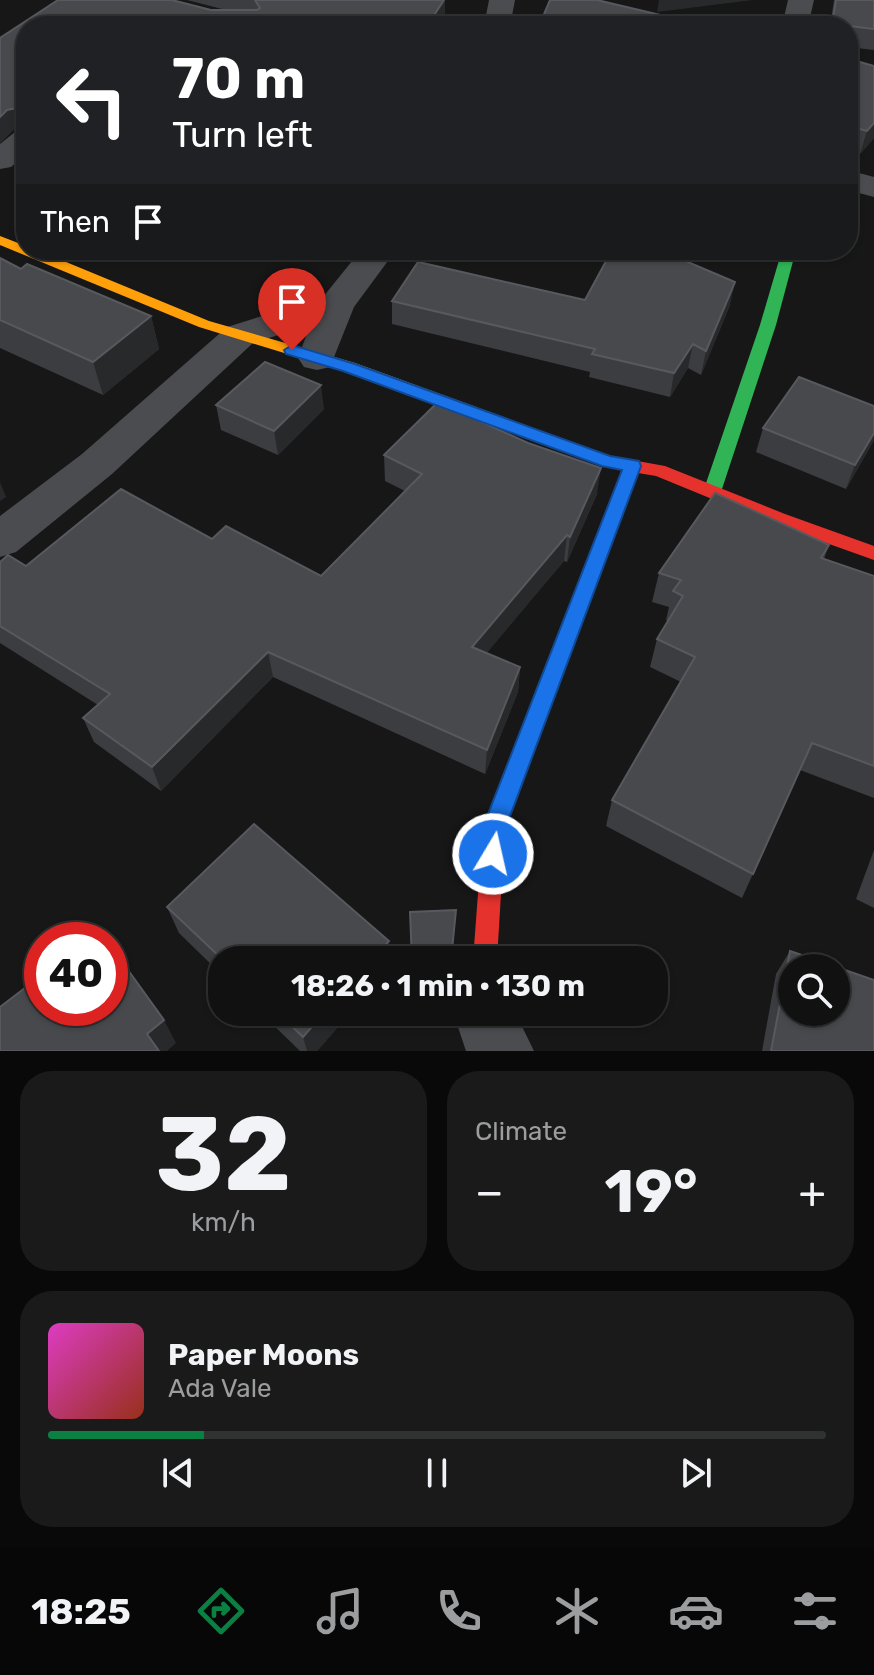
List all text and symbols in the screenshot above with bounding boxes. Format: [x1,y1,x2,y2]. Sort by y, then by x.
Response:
text: 70 m [172,46,305,112]
icon: left [40,48,144,152]
text: Turn left [172,113,313,156]
icon: arrive [126,200,170,244]
text: Then [40,204,110,240]
pin [258,268,326,350]
icon: arrive [270,280,314,324]
position arrow [451,812,535,896]
speed limit sign: 40 [24,922,128,1026]
map controls [778,954,850,1026]
button: search [778,954,850,1026]
text: 18:26 · 1 min · 130 m [291,968,585,1004]
text: 32 [155,1093,292,1216]
text: Climate [475,1116,567,1147]
text: 19° [605,1156,698,1227]
text: − [475,1166,504,1218]
text: + [799,1166,826,1218]
text: km/h [191,1207,256,1238]
text: Paper Moons [168,1337,359,1373]
text: Ada Vale [168,1373,272,1404]
icon: previous [156,1451,200,1495]
icon: pause [415,1451,459,1495]
icon: next [674,1451,718,1495]
icon: directions [193,1583,249,1639]
icon: music [312,1583,368,1639]
icon: phone [431,1583,487,1639]
icon: climate [549,1583,605,1639]
icon: car [668,1583,724,1639]
icon: filters [787,1583,843,1639]
text: 18:25 [31,1590,131,1633]

